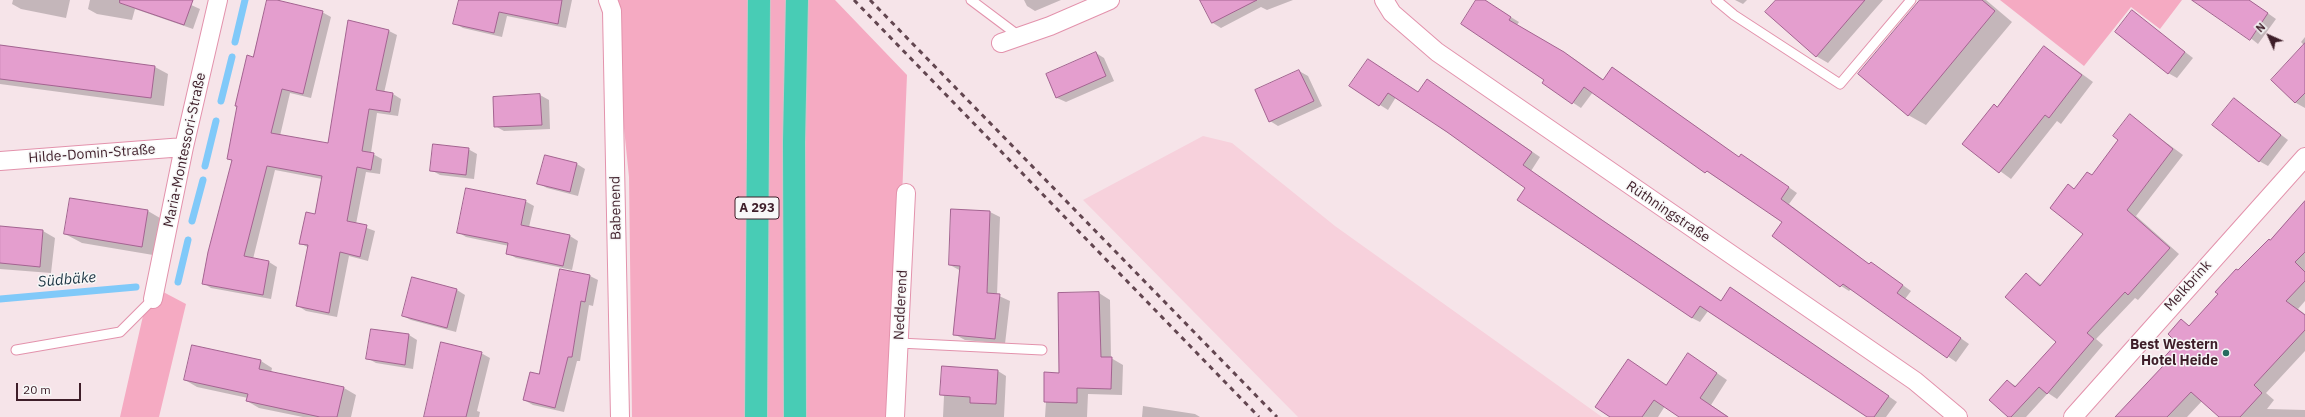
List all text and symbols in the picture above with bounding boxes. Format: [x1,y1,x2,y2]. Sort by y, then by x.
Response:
north arrow [2249,16,2289,56]
text: N [2253,20,2268,35]
street label: Maria-Montessori-Straße [160,71,210,229]
street label: Hilde-Domin-Straße [28,141,156,167]
street label: Babenend [607,176,625,240]
street label: Rüthningstraße [1623,178,1713,246]
road number: A 293 [735,197,779,219]
street label: Melkbrink [2161,257,2215,315]
water label: Südbäke [37,268,97,292]
street label: Nedderend [891,269,911,341]
place label: Best Western Hotel Heide [2130,337,2218,370]
marker: Best Western Hotel Heide [2221,348,2231,358]
scale bar [18,375,83,401]
text: 20 m [23,382,51,397]

